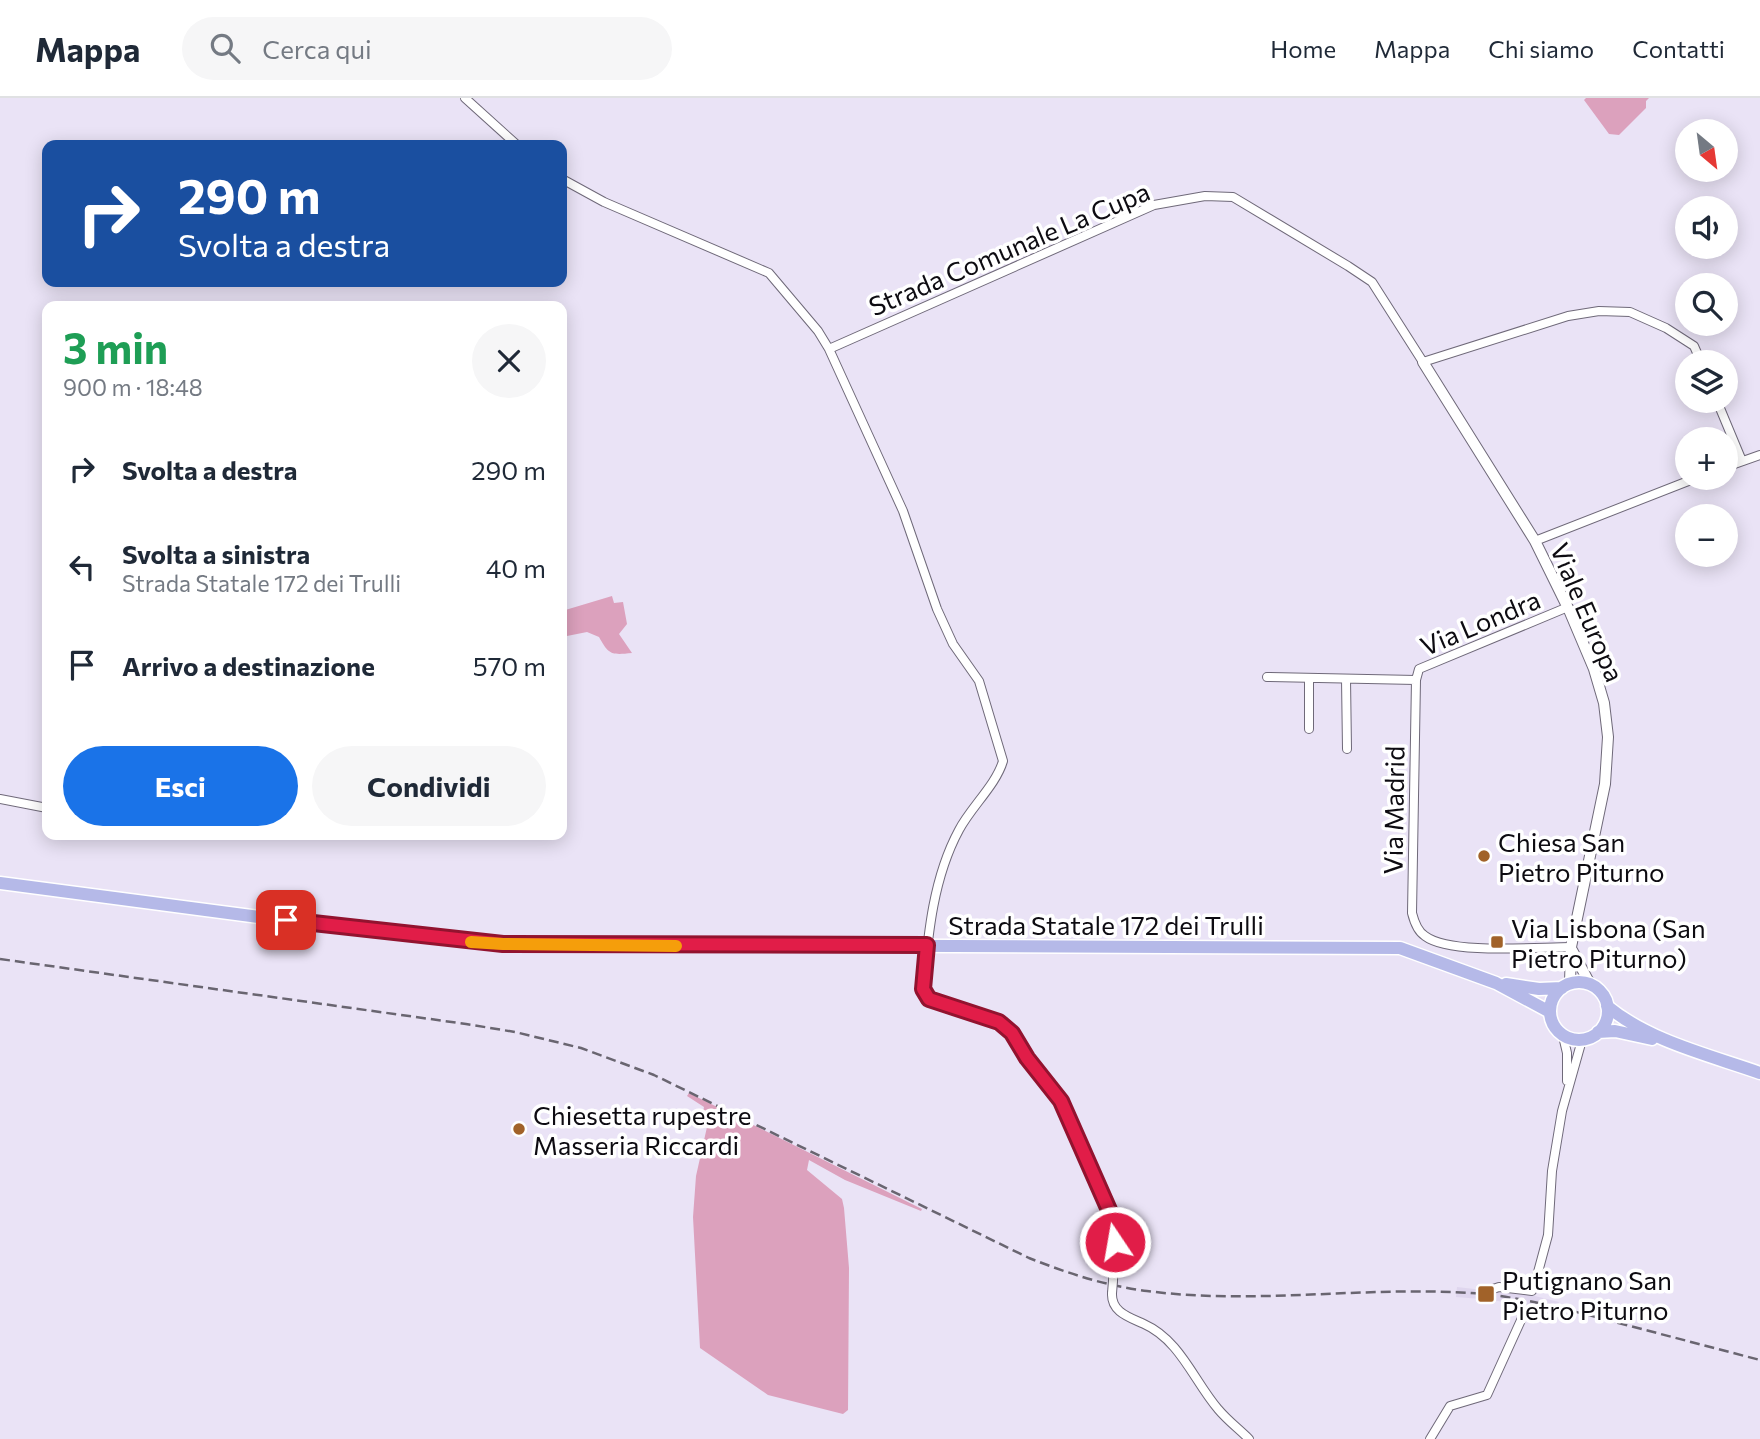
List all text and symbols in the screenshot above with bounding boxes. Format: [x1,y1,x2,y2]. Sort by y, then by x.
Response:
search box [182,17,672,80]
text: Mappa [35,28,140,69]
icon: search [206,29,244,67]
text: Cerca qui [262,33,372,64]
text: Home [1270,34,1336,63]
text: Mappa [1374,34,1450,63]
text: Chi siamo [1488,34,1594,63]
text: Contatti [1632,34,1725,63]
north arrow [1675,119,1738,182]
map controls [1675,119,1738,567]
text: 290 m [178,164,320,224]
icon: right [63,168,154,259]
street label: Strada Comunale La Cupa [864,175,1154,321]
button: sound [1675,196,1738,259]
text: Svolta a destra [178,224,390,264]
button: search [1675,273,1738,336]
text: 3 min [63,321,168,373]
button: close [472,324,546,398]
button: layers [1675,350,1738,413]
text: 900 m · 18:48 [63,373,203,401]
button: + [1675,427,1738,490]
icon: right [63,450,101,488]
text: Svolta a destra [122,454,297,485]
text: 290 m [471,454,546,485]
button: − [1675,504,1738,567]
text: Svolta a sinistra [122,538,310,569]
street label: Viale Europa [1545,538,1631,686]
icon: left [63,548,101,586]
text: 40 m [486,552,546,583]
text: Strada Statale 172 dei Trulli [122,569,401,597]
street label: Via Londra [1415,583,1545,661]
icon: arrive [63,646,101,684]
text: Arrivo a destinazione [122,650,375,681]
text: 570 m [473,650,546,681]
button: Esci [63,746,298,826]
button: Condividi [312,746,546,826]
street label: Via Madrid [1376,746,1410,874]
place label: Chiesa San Pietro Piturno [1498,826,1665,887]
marker: Chiesa San Pietro Piturno [1476,848,1492,864]
pin [256,890,316,950]
icon: arrive [267,901,305,939]
street label: Strada Statale 172 dei Trulli [948,909,1264,940]
place label: Via Lisbona (San Pietro Piturno) [1511,912,1706,973]
marker: Via Lisbona (San Pietro Piturno) [1489,934,1505,950]
place label: Chiesetta rupestre Masseria Riccardi [533,1099,751,1160]
marker: Chiesetta rupestre Masseria Riccardi [511,1121,527,1137]
position arrow [1078,1205,1152,1279]
place label: Putignano San Pietro Piturno [1502,1264,1672,1325]
marker: Putignano San Pietro Piturno [1476,1284,1496,1304]

